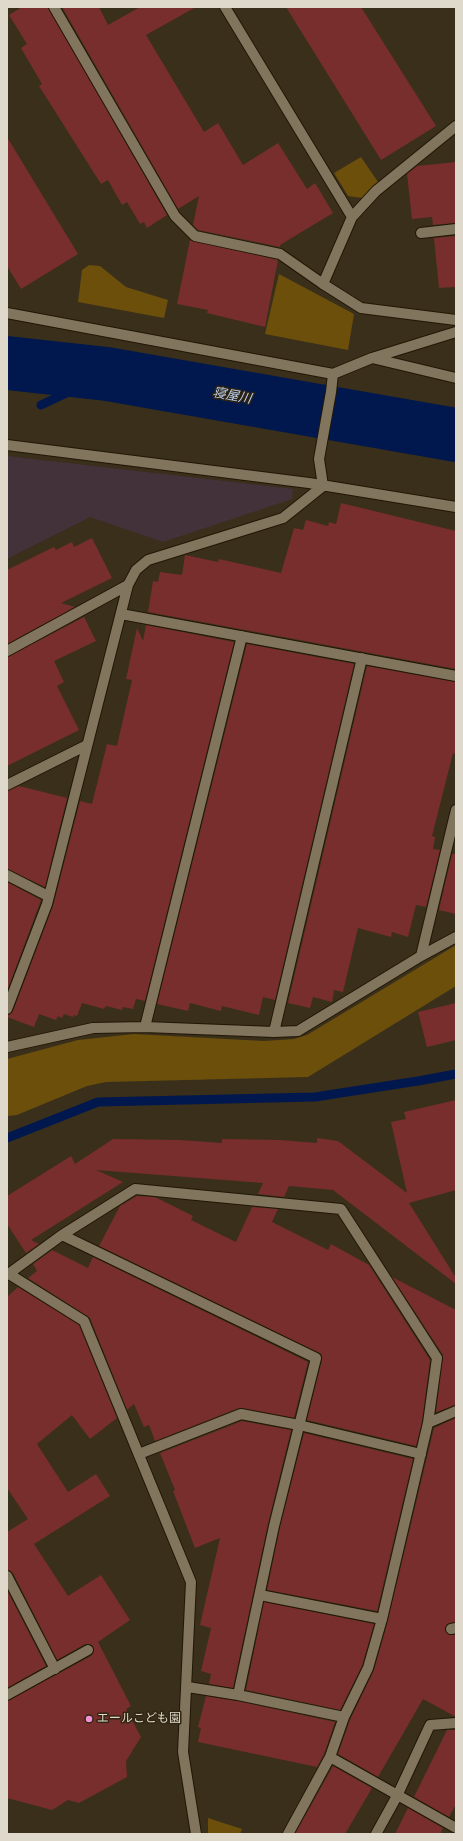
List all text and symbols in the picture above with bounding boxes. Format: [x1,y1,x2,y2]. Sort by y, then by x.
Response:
water label: 寝屋川 [211,385,253,407]
place label: エールこども園 [97,1712,181,1726]
marker: エールこども園 [84,1714,94,1724]

